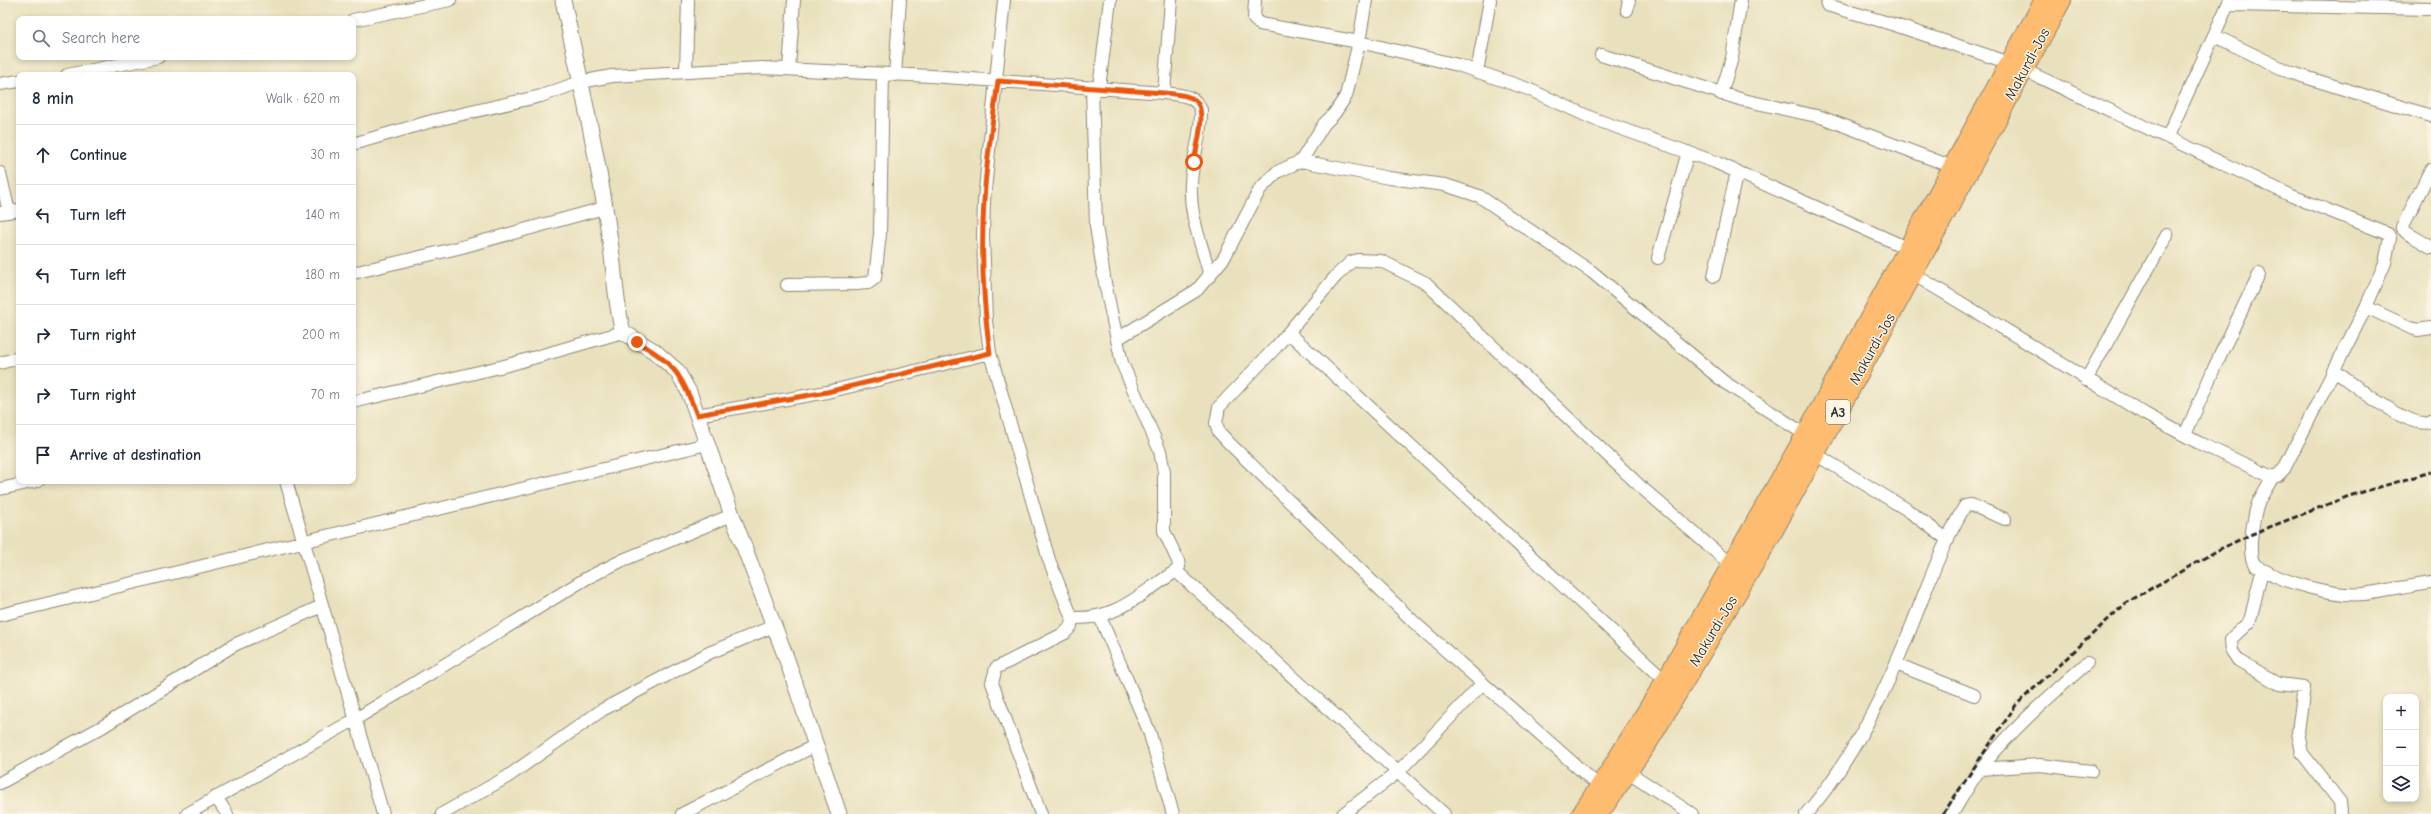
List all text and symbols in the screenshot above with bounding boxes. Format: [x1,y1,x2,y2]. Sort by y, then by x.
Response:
search box [16,16,356,60]
street label: Makurdi-Jos [2000,25,2054,103]
icon: search [30,27,52,49]
text: Search here [62,29,140,47]
text: 8 min [32,89,74,108]
text: Walk · 620 m [266,91,340,106]
icon: ahead [32,144,54,166]
text: Continue [70,146,127,164]
text: 30 m [310,147,340,162]
route start [1185,153,1203,171]
icon: left [32,204,54,226]
text: Turn left [70,206,126,224]
text: 140 m [306,207,340,222]
icon: left [32,264,54,286]
text: Turn left [70,266,126,284]
text: 180 m [305,267,340,282]
street label: Makurdi-Jos [1845,310,1899,388]
icon: right [32,324,54,346]
text: Turn right [70,326,136,344]
text: 200 m [302,327,340,342]
route end [628,333,646,351]
icon: right [32,384,54,406]
text: Turn right [70,386,136,404]
text: 70 m [311,387,340,402]
road number: A3 [1826,400,1850,424]
icon: arrive [32,444,54,466]
text: Arrive at destination [70,446,201,464]
street label: Makurdi-Jos [1685,592,1741,670]
map controls [2383,694,2419,802]
button: + [2383,694,2419,730]
button: − [2383,730,2419,766]
button: layers [2383,766,2419,802]

